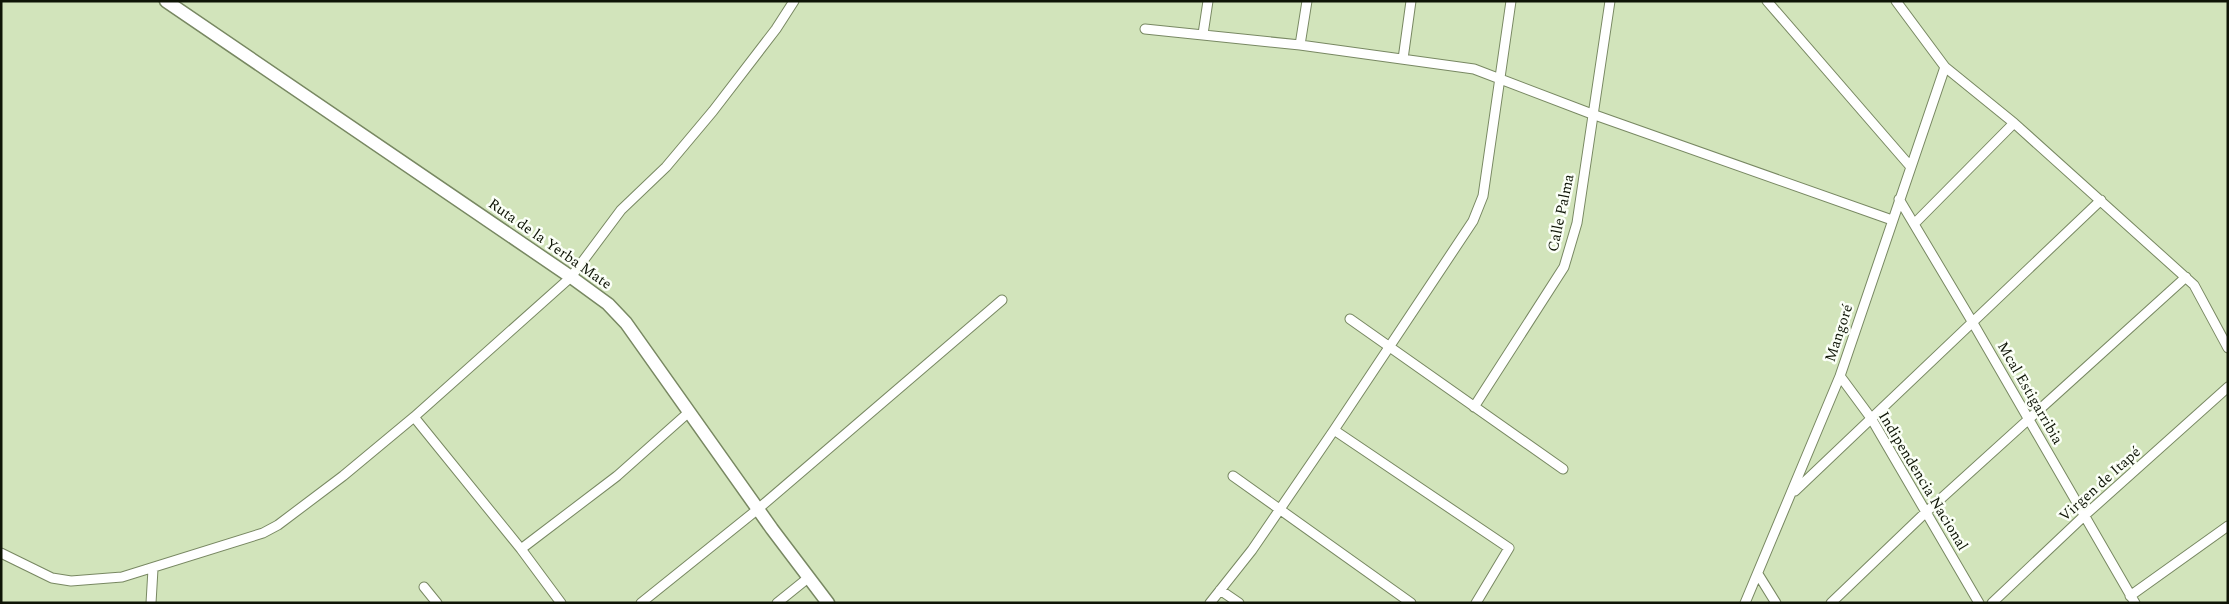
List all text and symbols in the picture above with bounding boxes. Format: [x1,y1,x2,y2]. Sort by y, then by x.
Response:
street label: Calle Palma [1542,171,1581,254]
street label: Ruta de la Yerba Mate [483,193,617,295]
street label: Mangoré [1819,301,1859,365]
street label: Mcal Estigarribia [1991,337,2069,449]
street label: Indipendencia Nacional [1872,407,1974,555]
street label: Virgen de Itapé [2054,441,2146,527]

